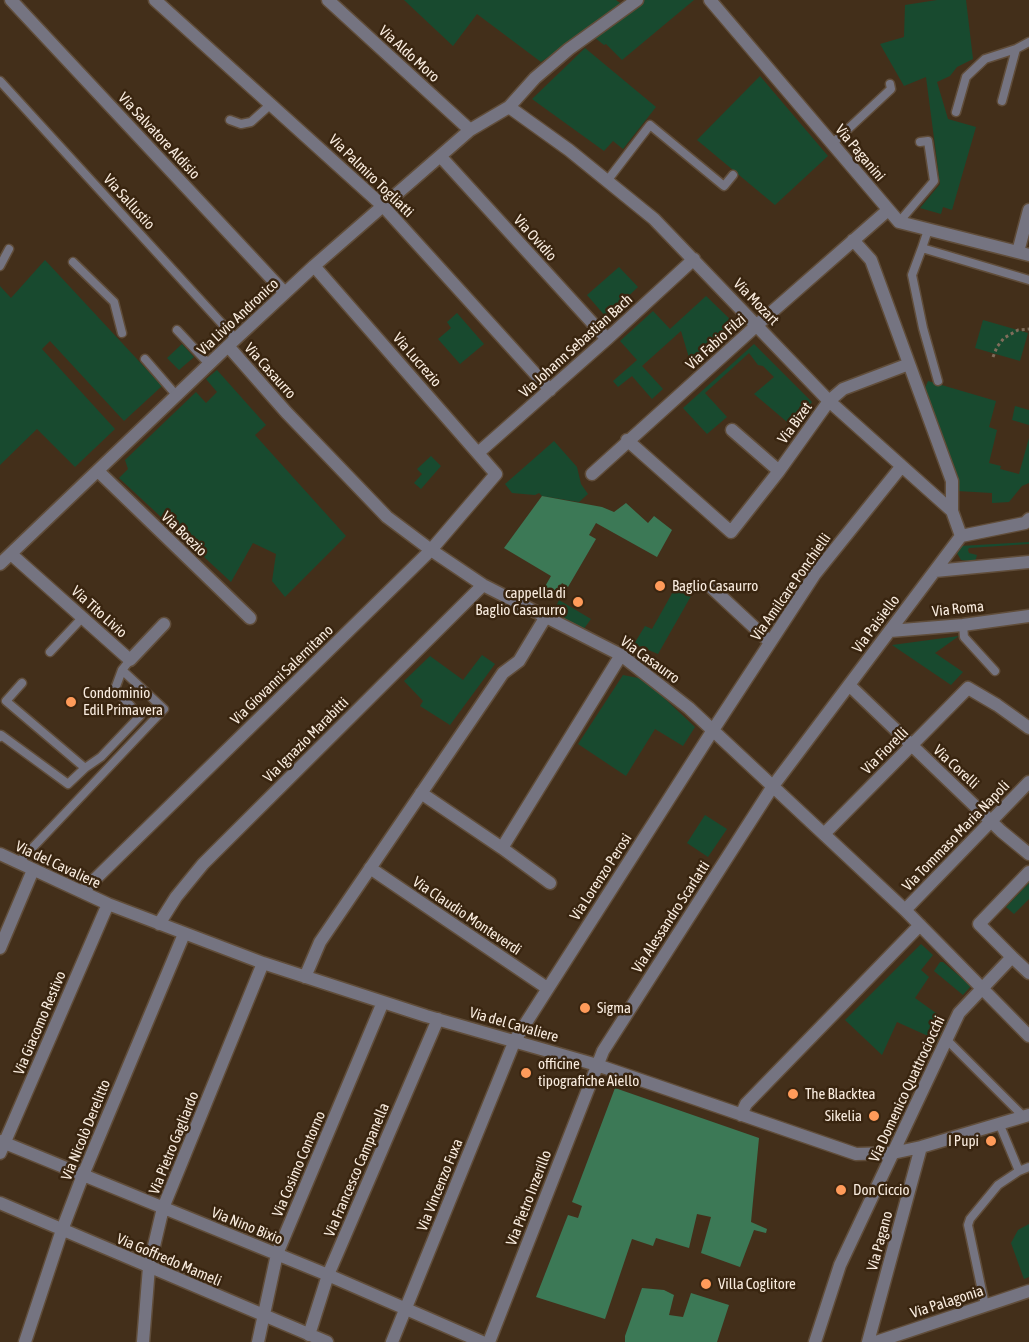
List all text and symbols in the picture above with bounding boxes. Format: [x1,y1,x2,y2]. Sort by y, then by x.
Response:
street label: Via Aldo Moro [375,22,443,86]
street label: Via Salvatore Aldisio [114,89,204,183]
street label: Via Paganini [831,121,889,185]
street label: Via Palmiro Togliatti [325,131,417,221]
street label: Via Sallustio [99,171,159,233]
street label: Via Ovidio [510,211,560,265]
street label: Via Livio Andronico [194,275,282,359]
street label: Via Mozart [729,275,783,329]
street label: Via Johann Sebastian Bach [516,290,636,402]
street label: Via Fabio Filzi [682,310,750,374]
street label: Via Lucrezio [389,329,445,391]
street label: Via Casaurro [240,339,300,403]
street label: Via Bizet [774,399,816,447]
street label: Via Boezio [157,508,211,560]
street label: Via Amilcare Ponchielli [747,530,835,644]
place label: Baglio Casaurro [672,577,758,595]
marker: Baglio Casaurro [653,579,667,593]
street label: Via Tito Livio [67,582,131,642]
place label: cappella di Baglio Casarurro [475,584,566,619]
street label: Via Paisiello [848,592,904,656]
marker: cappella di Baglio Casarurro [571,595,585,609]
street label: Via Roma [931,597,985,621]
street label: Via Giovanni Salernitano [227,621,337,729]
street label: Via Casaurro [617,632,683,688]
place label: Condominio Edil Primavera [83,684,163,719]
street label: Via Ignazio Marabitti [260,694,352,786]
marker: Condominio Edil Primavera [64,695,78,709]
street label: Via Fiorelli [858,724,912,778]
street label: Via Corelli [929,741,983,793]
street label: Via Tommaso Maria Napoli [899,777,1013,895]
street label: Via Lorenzo Perosi [566,830,636,924]
street label: Via del Cavaliere [13,837,103,893]
street label: Via Alessandro Scarlatti [628,858,714,976]
street label: Via Claudio Monteverdi [409,873,525,959]
street label: Via Giacomo Restivo [10,968,70,1078]
place label: Sigma [597,999,631,1017]
marker: Sigma [578,1001,592,1015]
street label: Via del Cavaliere [467,1004,561,1046]
street label: Via Domenico Quattrociocchi [865,1013,949,1165]
place label: officine tipografiche Aiello [538,1055,639,1090]
marker: officine tipografiche Aiello [519,1066,533,1080]
street label: Via Nicolò Derelitto [58,1077,114,1183]
place label: The Blacktea [805,1085,876,1103]
marker: The Blacktea [786,1087,800,1101]
street label: Via Pietro Gagliardo [145,1089,203,1197]
street label: Via Francesco Campanella [321,1100,393,1240]
place label: Sikelia [825,1107,862,1125]
street label: Via Cosimo Contorno [269,1108,329,1220]
marker: Sikelia [867,1109,881,1123]
place label: I Pupi [948,1132,979,1150]
marker: I Pupi [984,1134,998,1148]
street label: Via Vincenzo Fuxa [413,1136,467,1234]
street label: Via Pietro Inzerillo [503,1148,555,1248]
place label: Don Ciccio [853,1181,910,1199]
marker: Don Ciccio [834,1183,848,1197]
street label: Via Nino Bixio [209,1203,285,1249]
street label: Via Pagano [863,1209,897,1273]
street label: Via Goffredo Mameli [114,1230,224,1290]
place label: Villa Coglitore [718,1275,796,1293]
marker: Villa Coglitore [699,1277,713,1291]
street label: Via Palagonia [908,1282,986,1322]

